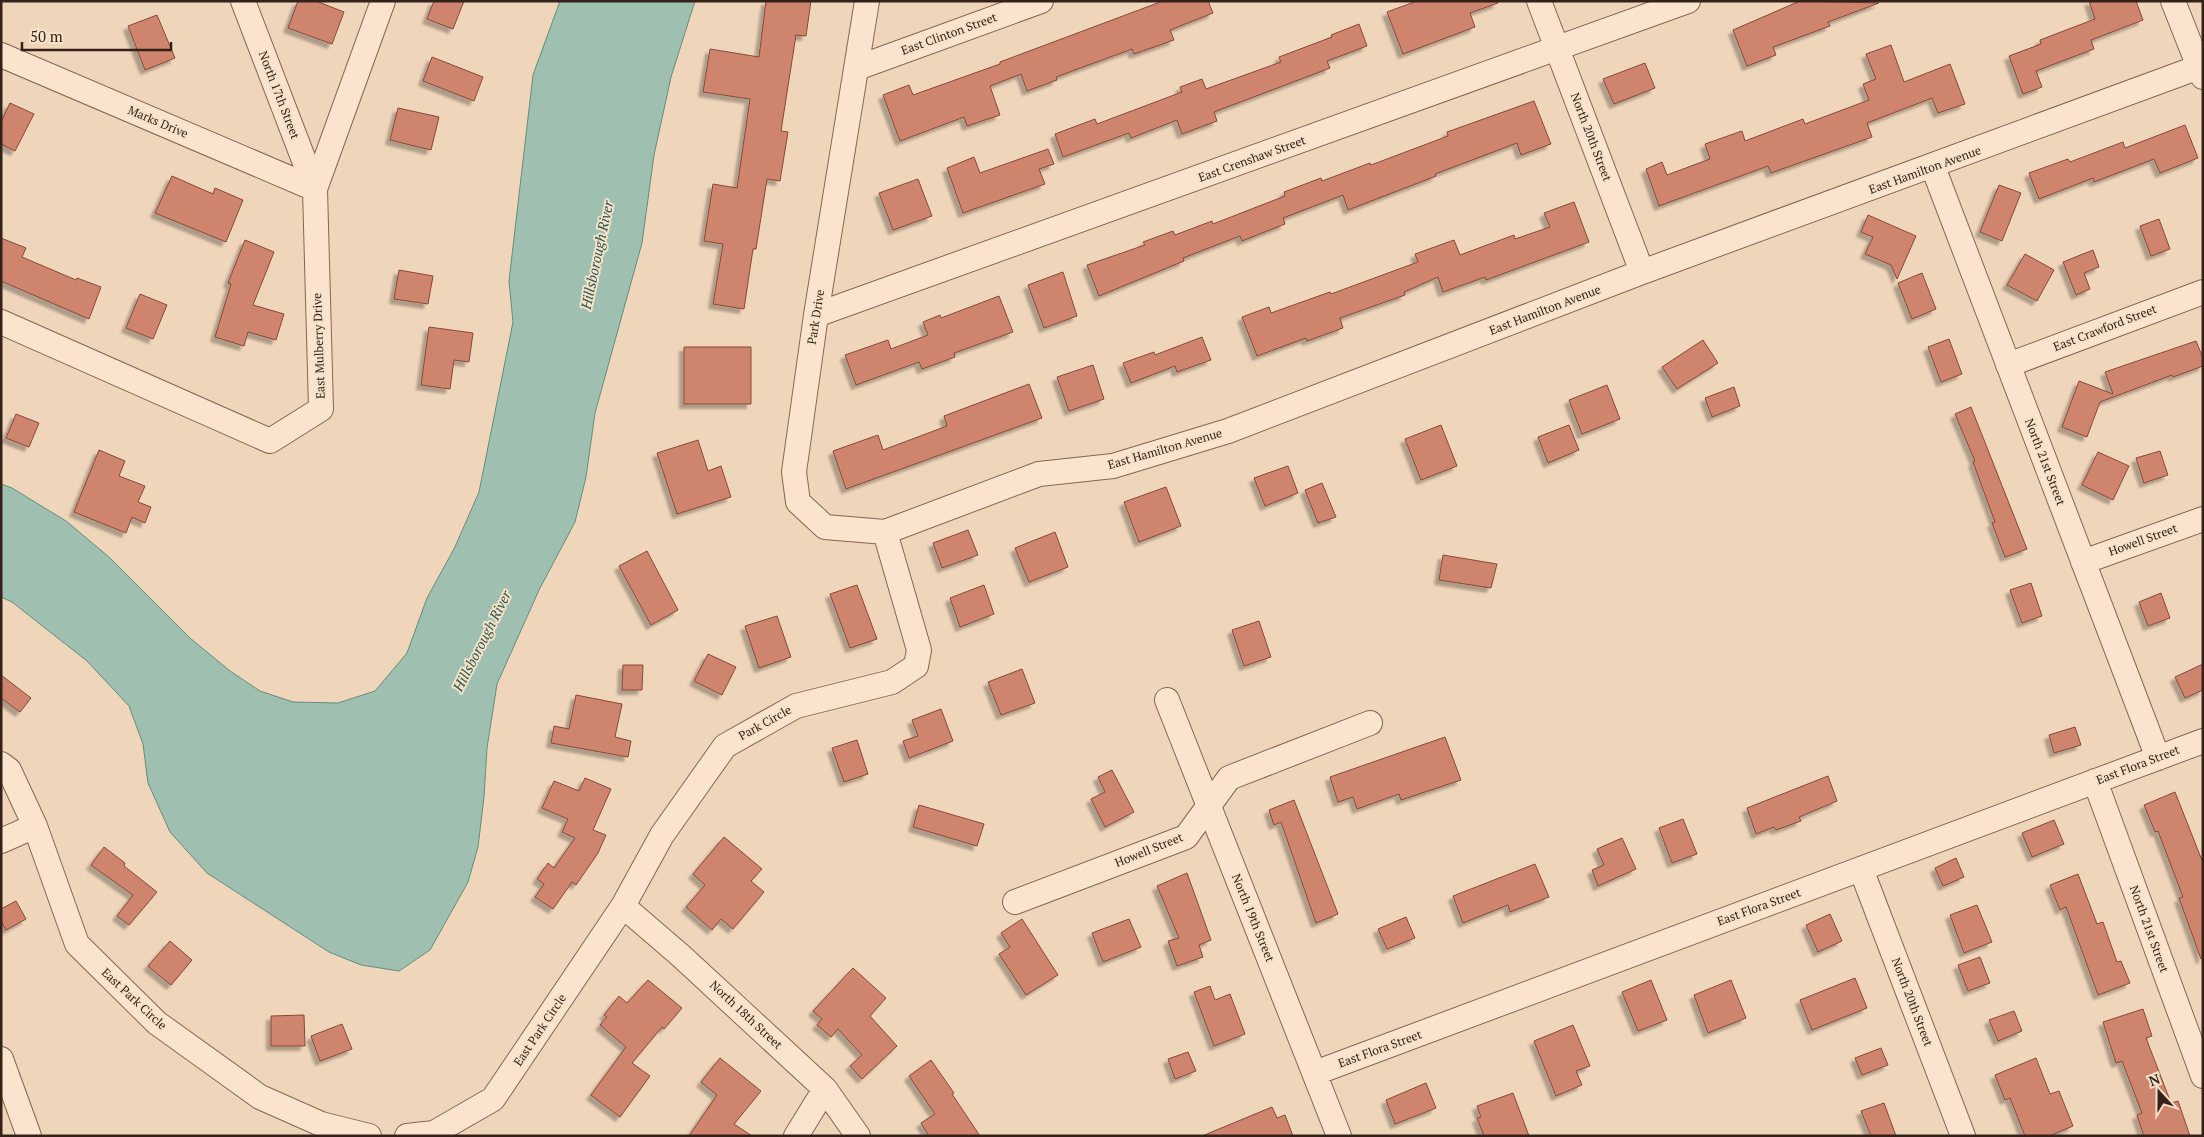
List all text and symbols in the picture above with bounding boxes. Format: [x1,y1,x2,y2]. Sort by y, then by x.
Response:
street label: East Clinton Street [899,9,999,58]
scale bar [22,20,171,52]
text: 50 m [30,26,63,46]
street label: North 17th Street [256,49,303,141]
street label: North 20th Street [1568,90,1615,184]
street label: Marks Drive [126,102,191,141]
street label: East Crenshaw Street [1196,132,1308,185]
street label: East Hamilton Avenue [1867,142,1983,197]
water label: Hillsborough River [576,198,617,312]
street label: East Hamilton Avenue [1487,281,1603,338]
street label: Park Drive [804,288,827,346]
street label: East Mulberry Drive [309,293,328,399]
street label: East Crawford Street [2051,301,2159,354]
street label: North 21st Street [2022,416,2069,508]
street label: East Hamilton Avenue [1106,425,1224,472]
street label: Howell Street [2106,520,2180,559]
water label: Hillsborough River [448,587,515,695]
street label: Park Circle [736,702,794,743]
street label: East Flora Street [2094,742,2182,787]
street label: Howell Street [1113,829,1186,870]
street label: North 19th Street [1229,872,1278,965]
street label: North 21st Street [2127,883,2172,975]
street label: East Flora Street [1715,884,1803,929]
street label: North 20th Street [1889,955,1936,1049]
street label: East Park Circle [99,965,170,1033]
street label: North 18th Street [707,977,786,1052]
street label: East Park Circle [510,991,569,1069]
street label: East Flora Street [1336,1026,1424,1071]
north arrow [2134,1067,2184,1117]
text: N [2146,1068,2163,1090]

